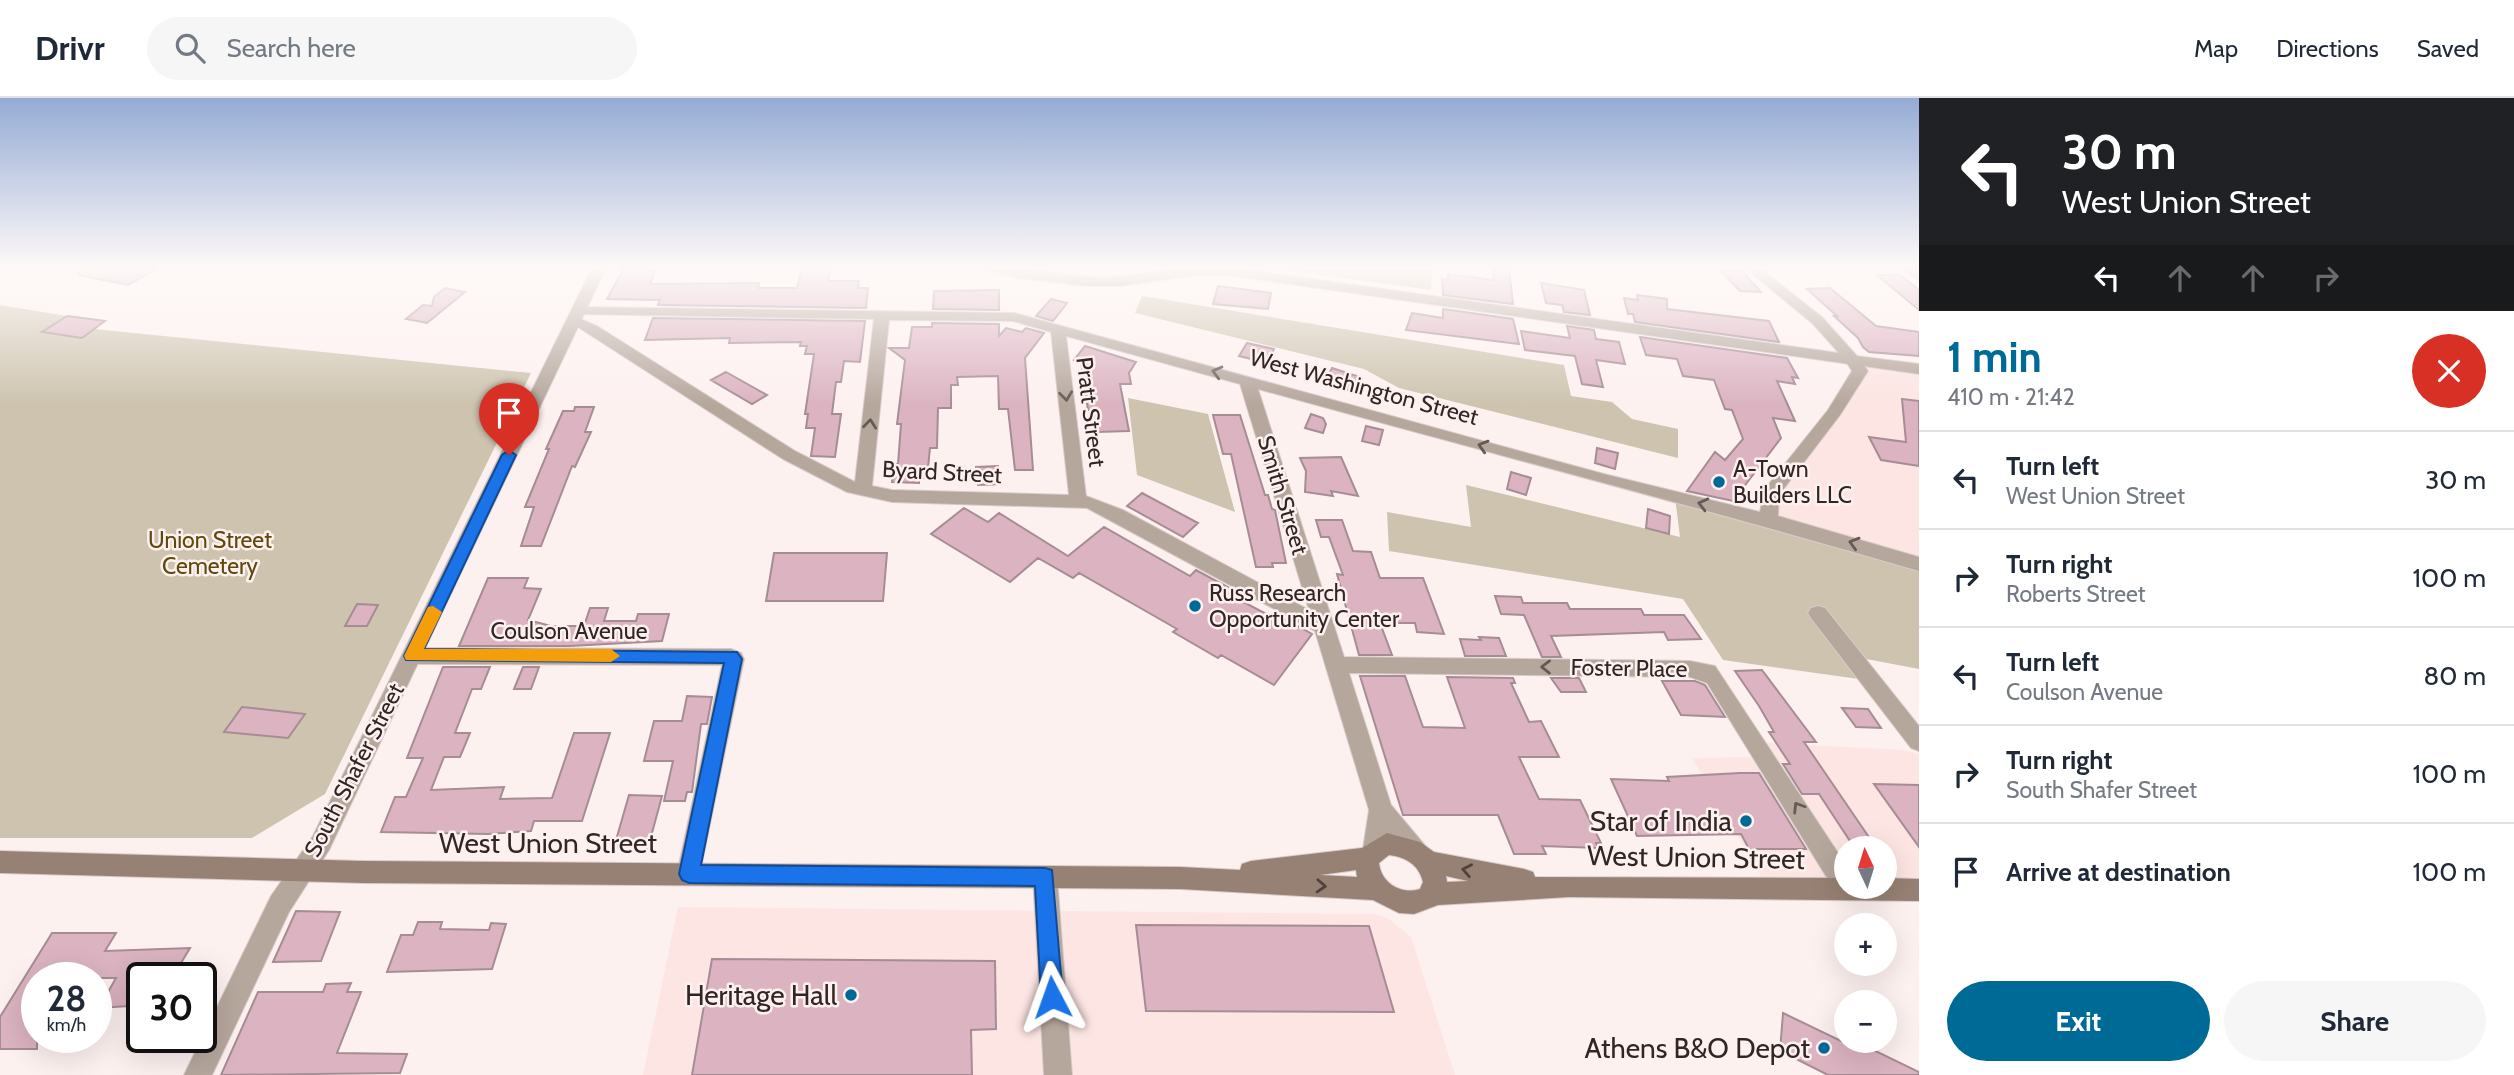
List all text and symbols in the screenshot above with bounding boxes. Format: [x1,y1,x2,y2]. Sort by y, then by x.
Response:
search box [147,17,637,80]
text: Drivr [35,28,105,68]
icon: search [171,29,209,67]
text: Search here [227,32,356,64]
text: Map [2194,34,2238,63]
text: Directions [2276,34,2379,63]
text: Saved [2417,34,2479,63]
text: 30 m [2062,122,2177,181]
icon: left [1947,126,2038,217]
text: West Union Street [2062,182,2311,221]
icon: left [2088,259,2126,297]
icon: ahead [2161,259,2199,297]
icon: ahead [2234,259,2272,297]
icon: right [2307,259,2345,297]
text: 1 min [1947,331,2042,383]
button: close [2412,334,2486,408]
street label: West Washington Street [1247,343,1482,431]
street label: Pratt Street [1070,355,1112,469]
one-way arrow [1211,366,1223,380]
pin [479,383,539,455]
text: 410 m · 21:42 [1947,383,2075,411]
one-way arrow [1059,390,1074,402]
icon: arrive [490,394,528,432]
one-way arrow [863,418,878,430]
street label: Smith Street [1252,432,1314,558]
one-way arrow [1477,439,1489,454]
text: Turn left [2006,450,2099,482]
street label: Byard Street [881,455,1003,489]
place label: A-Town Builders LLC [1733,455,1852,509]
icon: left [1947,461,1985,499]
text: 30 m [2425,464,2486,496]
marker: A-Town Builders LLC [1711,474,1727,490]
text: West Union Street [2006,482,2185,510]
one-way arrow [1697,497,1709,512]
park label: Union Street Cemetery [148,526,272,580]
one-way arrow [1848,537,1860,552]
text: Turn right [2006,548,2112,580]
icon: right [1947,559,1985,597]
text: 100 m [2413,562,2486,594]
place label: Russ Research Opportunity Center [1209,579,1400,633]
text: Roberts Street [2006,580,2145,608]
marker: Russ Research Opportunity Center [1187,598,1203,614]
street label: Coulson Avenue [490,617,648,645]
text: Turn left [2006,646,2099,678]
street label: Foster Place [1570,653,1688,683]
icon: left [1947,657,1985,695]
one-way arrow [1540,659,1550,675]
text: 80 m [2423,660,2486,692]
street label: South Shafer Street [298,678,410,861]
text: Coulson Avenue [2006,678,2163,706]
text: Turn right [2006,744,2112,776]
icon: right [1947,755,1985,793]
text: 100 m [2413,758,2486,790]
text: South Shafer Street [2006,776,2197,804]
one-way arrow [1793,802,1806,815]
place label: Star of India [1590,804,1733,838]
marker: Star of India [1738,813,1754,829]
street label: West Union Street [439,826,657,860]
north arrow [1834,836,1897,900]
map controls [1834,836,1897,1053]
street label: West Union Street [1587,838,1805,876]
icon: arrive [1947,853,1985,891]
text: Arrive at destination [2006,856,2231,888]
text: 100 m [2413,856,2486,888]
one-way arrow [1461,863,1473,878]
one-way arrow [1316,878,1327,893]
button: + [1834,913,1897,976]
position arrow [1015,960,1089,1034]
speed limit sign: 30 [126,962,217,1053]
text: 28 [47,977,86,1020]
place label: Heritage Hall [685,978,837,1012]
button: Exit [1947,981,2210,1061]
button: Share [2224,981,2486,1061]
marker: Heritage Hall [843,987,859,1003]
button: − [1834,990,1897,1053]
text: km/h [47,1014,86,1036]
place label: Athens B&O Depot [1585,1031,1810,1065]
marker: Athens B&O Depot [1816,1040,1832,1056]

